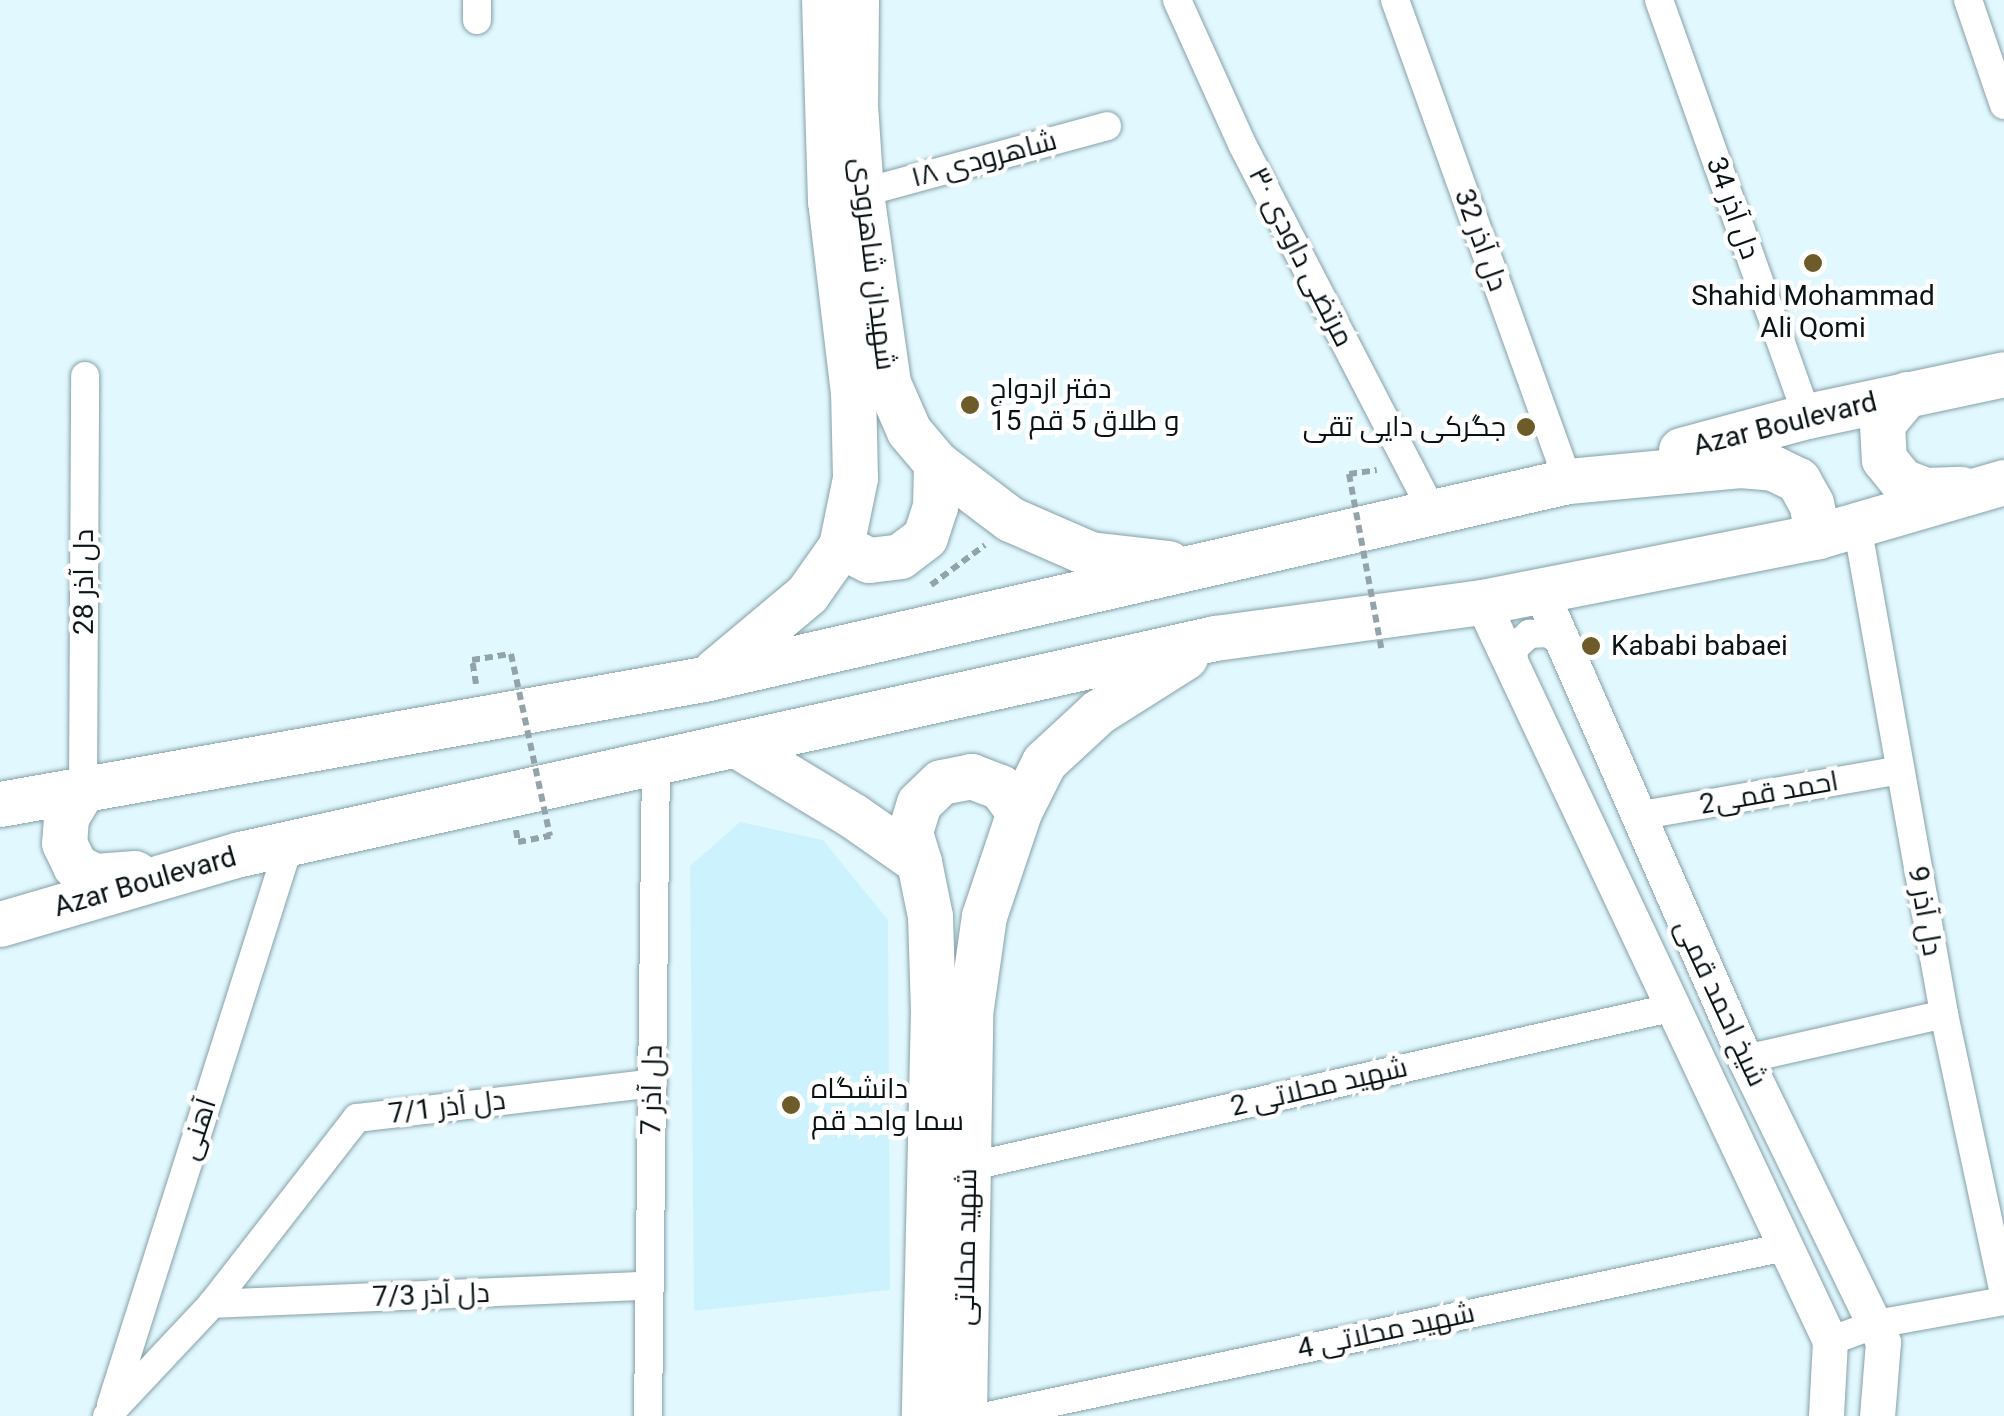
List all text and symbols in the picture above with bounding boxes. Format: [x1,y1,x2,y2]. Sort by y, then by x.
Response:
street label: شاهرودی ۱۸ [908,123,1060,195]
street label: دل آذر 34 [1699,152,1767,264]
street label: شهیدان شاهرودی [843,156,903,372]
street label: ۳۰ مرتضی داودی [1241,162,1361,352]
street label: دل آذر 32 [1447,184,1515,296]
marker: Shahid Mohammad Ali Qomi [1802,252,1824,274]
place label: Shahid Mohammad Ali Qomi [1691,279,1935,345]
place label: دفتر ازدواج 15 و طلاق 5 قم [990,372,1179,438]
street label: Azar Boulevard [1690,385,1880,463]
marker: دفتر ازدواج 15 و طلاق 5 قم [959,394,981,416]
place label: جگرکی دایی تقی [1303,410,1506,444]
marker: جگرکی دایی تقی [1515,416,1537,438]
street label: دل آذر 28 [67,529,101,635]
place label: Kababi babaei [1611,629,1788,663]
marker: Kababi babaei [1580,635,1602,657]
street label: احمد قمی2 [1697,764,1841,822]
street label: Azar Boulevard [50,840,240,924]
street label: دل آذر 9 [1901,864,1949,958]
street label: شیخ احمد قمی [1668,914,1774,1092]
street label: دل آذر 7 [634,1045,670,1135]
street label: شهید محلاتی 2 [1227,1050,1411,1124]
place label: دانشگاه سما واحد قم [811,1072,964,1138]
street label: دل آذر 7/1 [387,1083,507,1131]
street label: آهنی [172,1094,224,1164]
marker: دانشگاه سما واحد قم [780,1094,802,1116]
street label: شهید محلاتی [948,1168,984,1326]
street label: دل آذر 7/3 [372,1276,490,1314]
street label: شهید محلاتی 4 [1294,1296,1478,1366]

